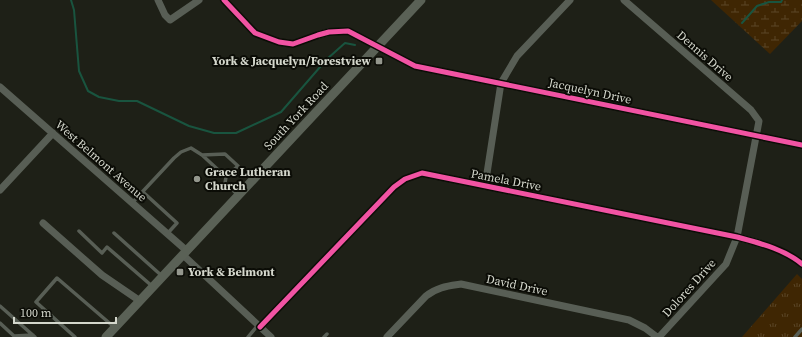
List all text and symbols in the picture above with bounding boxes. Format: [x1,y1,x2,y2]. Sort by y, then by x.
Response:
street label: Dennis Drive [673,27,737,85]
place label: York & Jacquelyn/Forestview [212,53,372,69]
marker: York & Jacquelyn/Forestview [374,56,384,66]
street label: Jacquelyn Drive [546,74,633,108]
street label: South York Road [260,78,332,154]
street label: West Belmont Avenue [52,117,150,205]
place label: Grace Lutheran Church [205,164,291,194]
street label: Pamela Drive [470,165,542,195]
marker: Grace Lutheran Church [192,174,202,184]
street label: Dolores Drive [659,255,719,321]
place label: York & Belmont [188,264,275,280]
marker: York & Belmont [175,267,185,277]
street label: David Drive [485,271,549,299]
scale bar [14,299,116,325]
text: 100 m [20,305,52,321]

